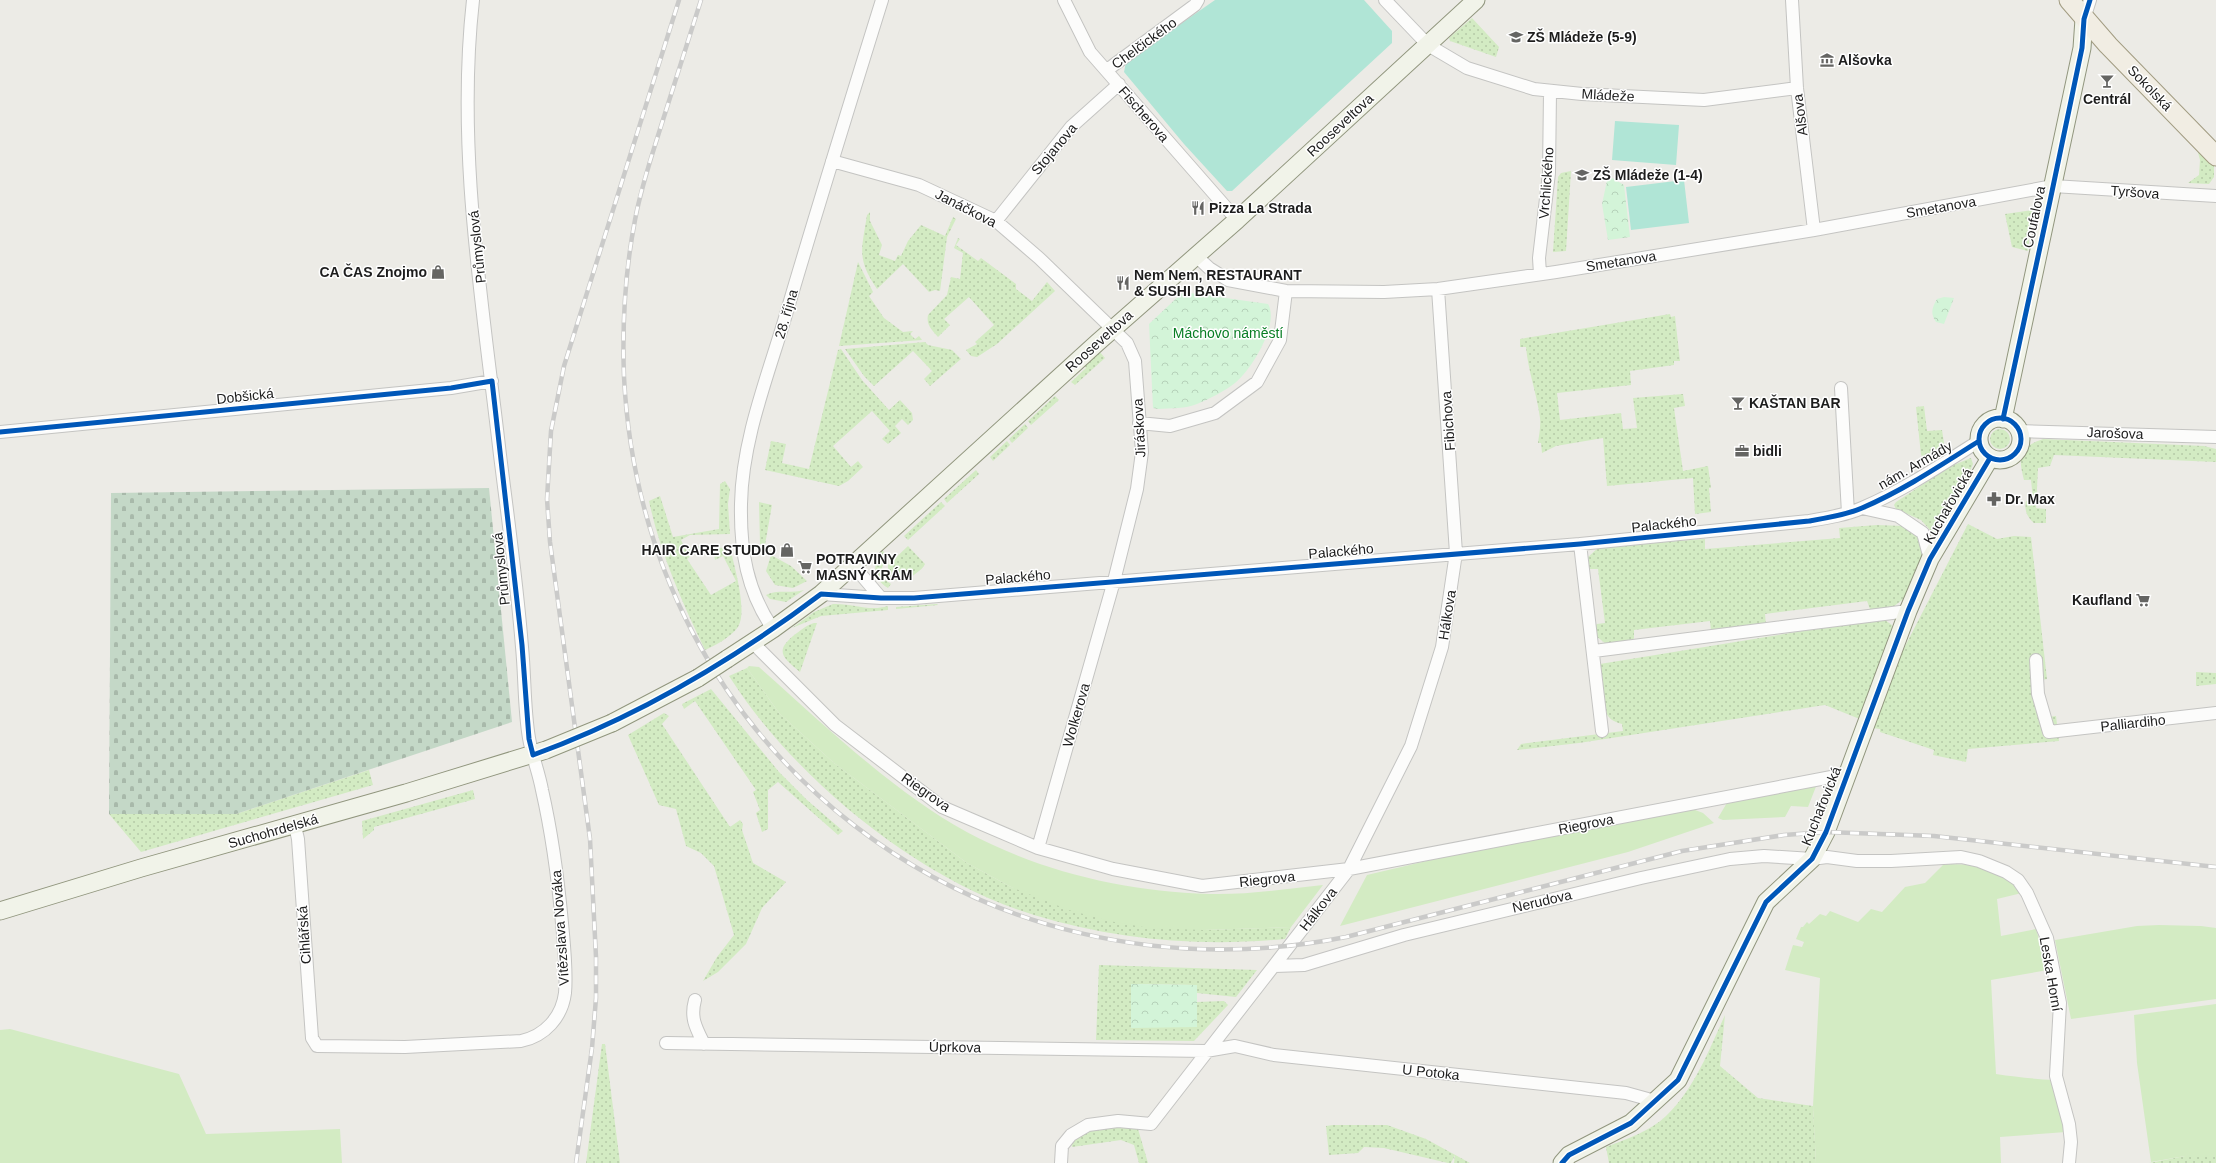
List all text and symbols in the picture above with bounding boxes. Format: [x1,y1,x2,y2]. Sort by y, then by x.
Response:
street label: Chelčického [1108,14,1180,72]
place label: ZŠ Mládeže (5-9) [1527,28,1637,45]
school or university icon: ZŠ Mládeže (5-9) [1508,29,1524,45]
museum icon: Alšovka [1819,52,1835,68]
place label: Alšovka [1838,52,1892,68]
street label: Sokolská [2125,62,2176,114]
bar icon: Centrál [2099,73,2115,89]
street label: Fischerova [1116,83,1173,145]
street label: Mládeže [1581,86,1635,104]
street label: Rooseveltova [1304,90,1377,160]
place label: Centrál [2083,91,2131,107]
street label: Alšova [1789,93,1811,137]
street label: Stojanova [1028,120,1080,178]
street label: Vrchlického [1536,146,1557,219]
place label: ZŠ Mládeže (1-4) [1593,166,1703,183]
school or university icon: ZŠ Mládeže (1-4) [1574,167,1590,183]
street label: Tyršova [2110,182,2160,202]
street label: Coufalova [2020,184,2048,249]
street label: Janáčkova [933,186,1000,230]
street label: Smetanova [1905,193,1977,221]
restaurant icon: Pizza La Strada [1190,200,1206,216]
place label: Pizza La Strada [1209,200,1312,216]
street label: Průmyslová [465,210,489,284]
street label: Smetanova [1585,248,1657,274]
place label: CA ČAS Znojmo [319,263,427,280]
shop icon: CA ČAS Znojmo [430,264,446,280]
place label: Nem Nem, RESTAURANT & SUSHI BAR [1134,267,1302,299]
restaurant icon: Nem Nem, RESTAURANT & SUSHI BAR [1115,275,1131,291]
street label: 28. října [771,287,801,341]
street label: Rooseveltova [1062,307,1136,375]
park label: Máchovo náměstí [1173,325,1283,341]
street label: Dobšická [216,385,275,407]
street label: Fibichova [1438,390,1458,451]
place label: KAŠTAN BAR [1749,394,1841,411]
bar icon: KAŠTAN BAR [1730,395,1746,411]
street label: Jiráskova [1129,398,1149,458]
street label: Jarošova [2086,424,2144,442]
street label: nám. Armády [1875,437,1955,493]
office icon: bidli [1734,443,1750,459]
place label: bidli [1753,443,1782,459]
street label: Kuchařovická [1920,465,1976,546]
pharmacy icon: Dr. Max [1986,491,2002,507]
place label: Dr. Max [2005,491,2055,507]
street label: Palackého [1631,513,1698,535]
street label: Průmyslová [489,532,513,606]
street label: Palackého [1308,540,1374,562]
place label: HAIR CARE STUDIO [641,542,776,558]
shop icon: HAIR CARE STUDIO [779,542,795,558]
place label: POTRAVINY MASNÝ KRÁM [816,551,912,583]
supermarket icon: POTRAVINY MASNÝ KRÁM [797,559,813,575]
street label: Palackého [985,566,1051,588]
street label: Hálkova [1435,589,1459,641]
place label: Kaufland [2072,592,2132,608]
supermarket icon: Kaufland [2135,592,2151,608]
street label: Wolkerova [1059,681,1093,749]
street label: Palliardiho [2100,712,2167,734]
street label: Kuchařovická [1798,764,1844,848]
street label: Riegrova [898,769,954,815]
street label: Suchohrdelská [226,810,320,851]
street label: Riegrova [1557,811,1615,837]
street label: Riegrova [1238,868,1296,890]
street label: Vítězslava Nováka [548,869,572,986]
street label: Hálkova [1296,884,1340,934]
street label: Nerudova [1511,886,1574,916]
street label: Cihlářská [294,905,314,965]
street label: Leska Horní [2037,935,2065,1013]
street label: Úprkova [929,1039,981,1055]
street label: U Potoka [1402,1061,1461,1083]

